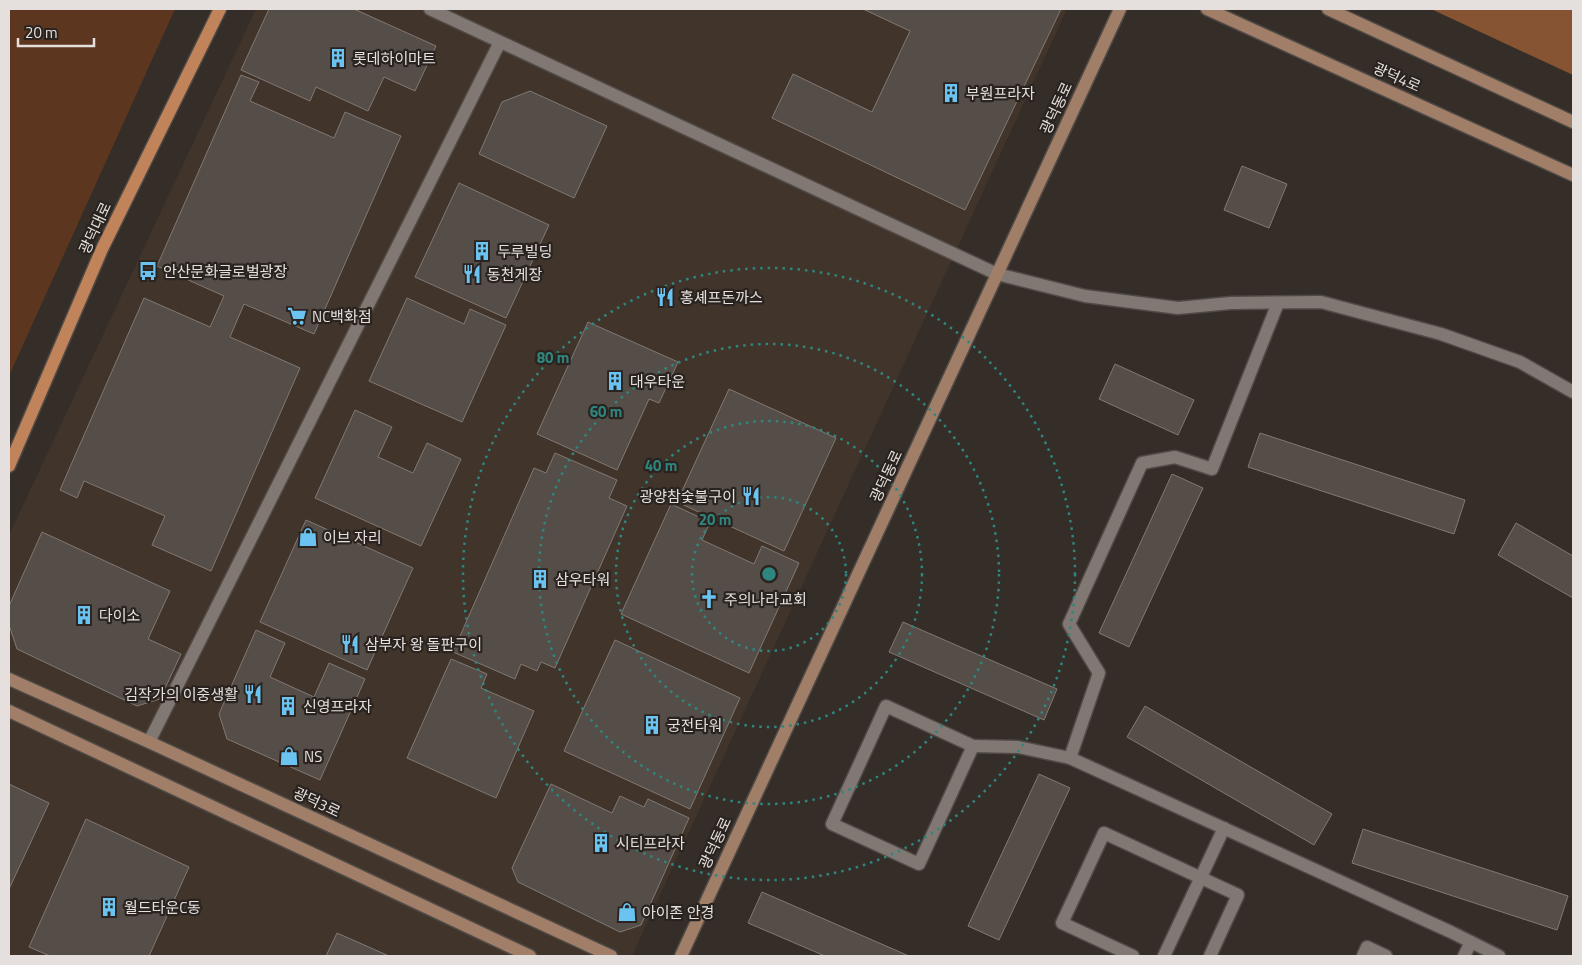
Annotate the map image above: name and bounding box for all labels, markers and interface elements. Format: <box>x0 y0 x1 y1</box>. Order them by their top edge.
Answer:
scale bar <box>18 15 94 47</box>
text: 20 m <box>25 21 58 44</box>
building icon: 롯데하이마트 <box>327 47 349 69</box>
place label: 롯데하이마트 <box>353 47 436 70</box>
street label: 광덕4로 <box>1370 56 1424 98</box>
street label: 광덕동로 <box>1034 78 1078 138</box>
building icon: 부원프라자 <box>940 82 962 104</box>
place label: 부원프라자 <box>966 82 1035 105</box>
street label: 광덕대로 <box>73 198 117 258</box>
building icon: 두루빌딩 <box>471 240 493 262</box>
place label: 두루빌딩 <box>497 240 552 263</box>
bus stop icon: 안산문화글로벌광장 <box>137 260 159 282</box>
place label: 안산문화글로벌광장 <box>163 260 287 283</box>
restaurant icon: 동천게장 <box>461 263 483 285</box>
place label: 동천게장 <box>487 263 542 286</box>
restaurant icon: 홍셰프돈까스 <box>654 286 676 308</box>
place label: 홍셰프돈까스 <box>680 286 763 309</box>
supermarket icon: NC백화점 <box>286 305 308 327</box>
place label: NC백화점 <box>312 305 372 328</box>
text: 80 m <box>537 346 569 369</box>
building icon: 대우타운 <box>604 370 626 392</box>
place label: 대우타운 <box>630 370 685 393</box>
text: 60 m <box>590 400 622 423</box>
street label: 광덕동로 <box>864 446 908 506</box>
text: 40 m <box>645 454 677 477</box>
place label: 광양참숯불구이 <box>639 485 736 508</box>
restaurant icon: 광양참숯불구이 <box>740 485 762 507</box>
text: 20 m <box>699 508 731 531</box>
shop icon: 이브 자리 <box>297 526 319 548</box>
place label: 이브 자리 <box>323 526 382 549</box>
centre of rings <box>760 565 778 583</box>
building icon: 삼우타워 <box>529 568 551 590</box>
place label: 삼우타워 <box>555 568 610 591</box>
church icon: 주의나라교회 <box>698 588 720 610</box>
place label: 주의나라교회 <box>724 588 807 611</box>
building icon: 다이소 <box>73 604 95 626</box>
place label: 다이소 <box>99 604 141 627</box>
restaurant icon: 삼부자 왕 돌판구이 <box>339 633 361 655</box>
place label: 삼부자 왕 돌판구이 <box>365 633 482 656</box>
place label: 김작가의 이중생활 <box>124 683 238 706</box>
restaurant icon: 김작가의 이중생활 <box>242 683 264 705</box>
building icon: 신영프라자 <box>277 695 299 717</box>
place label: 신영프라자 <box>303 695 372 718</box>
building icon: 궁전타워 <box>641 714 663 736</box>
place label: 궁전타워 <box>667 714 722 737</box>
shop icon: NS <box>278 745 300 767</box>
place label: NS <box>304 745 322 768</box>
street label: 광덕3로 <box>290 781 344 823</box>
street label: 광덕동로 <box>693 813 737 873</box>
building icon: 시티프라자 <box>590 832 612 854</box>
place label: 시티프라자 <box>616 832 685 855</box>
building icon: 월드타운C동 <box>98 896 120 918</box>
place label: 월드타운C동 <box>124 896 201 919</box>
shop icon: 아이존 안경 <box>616 901 638 923</box>
place label: 아이존 안경 <box>642 901 714 924</box>

